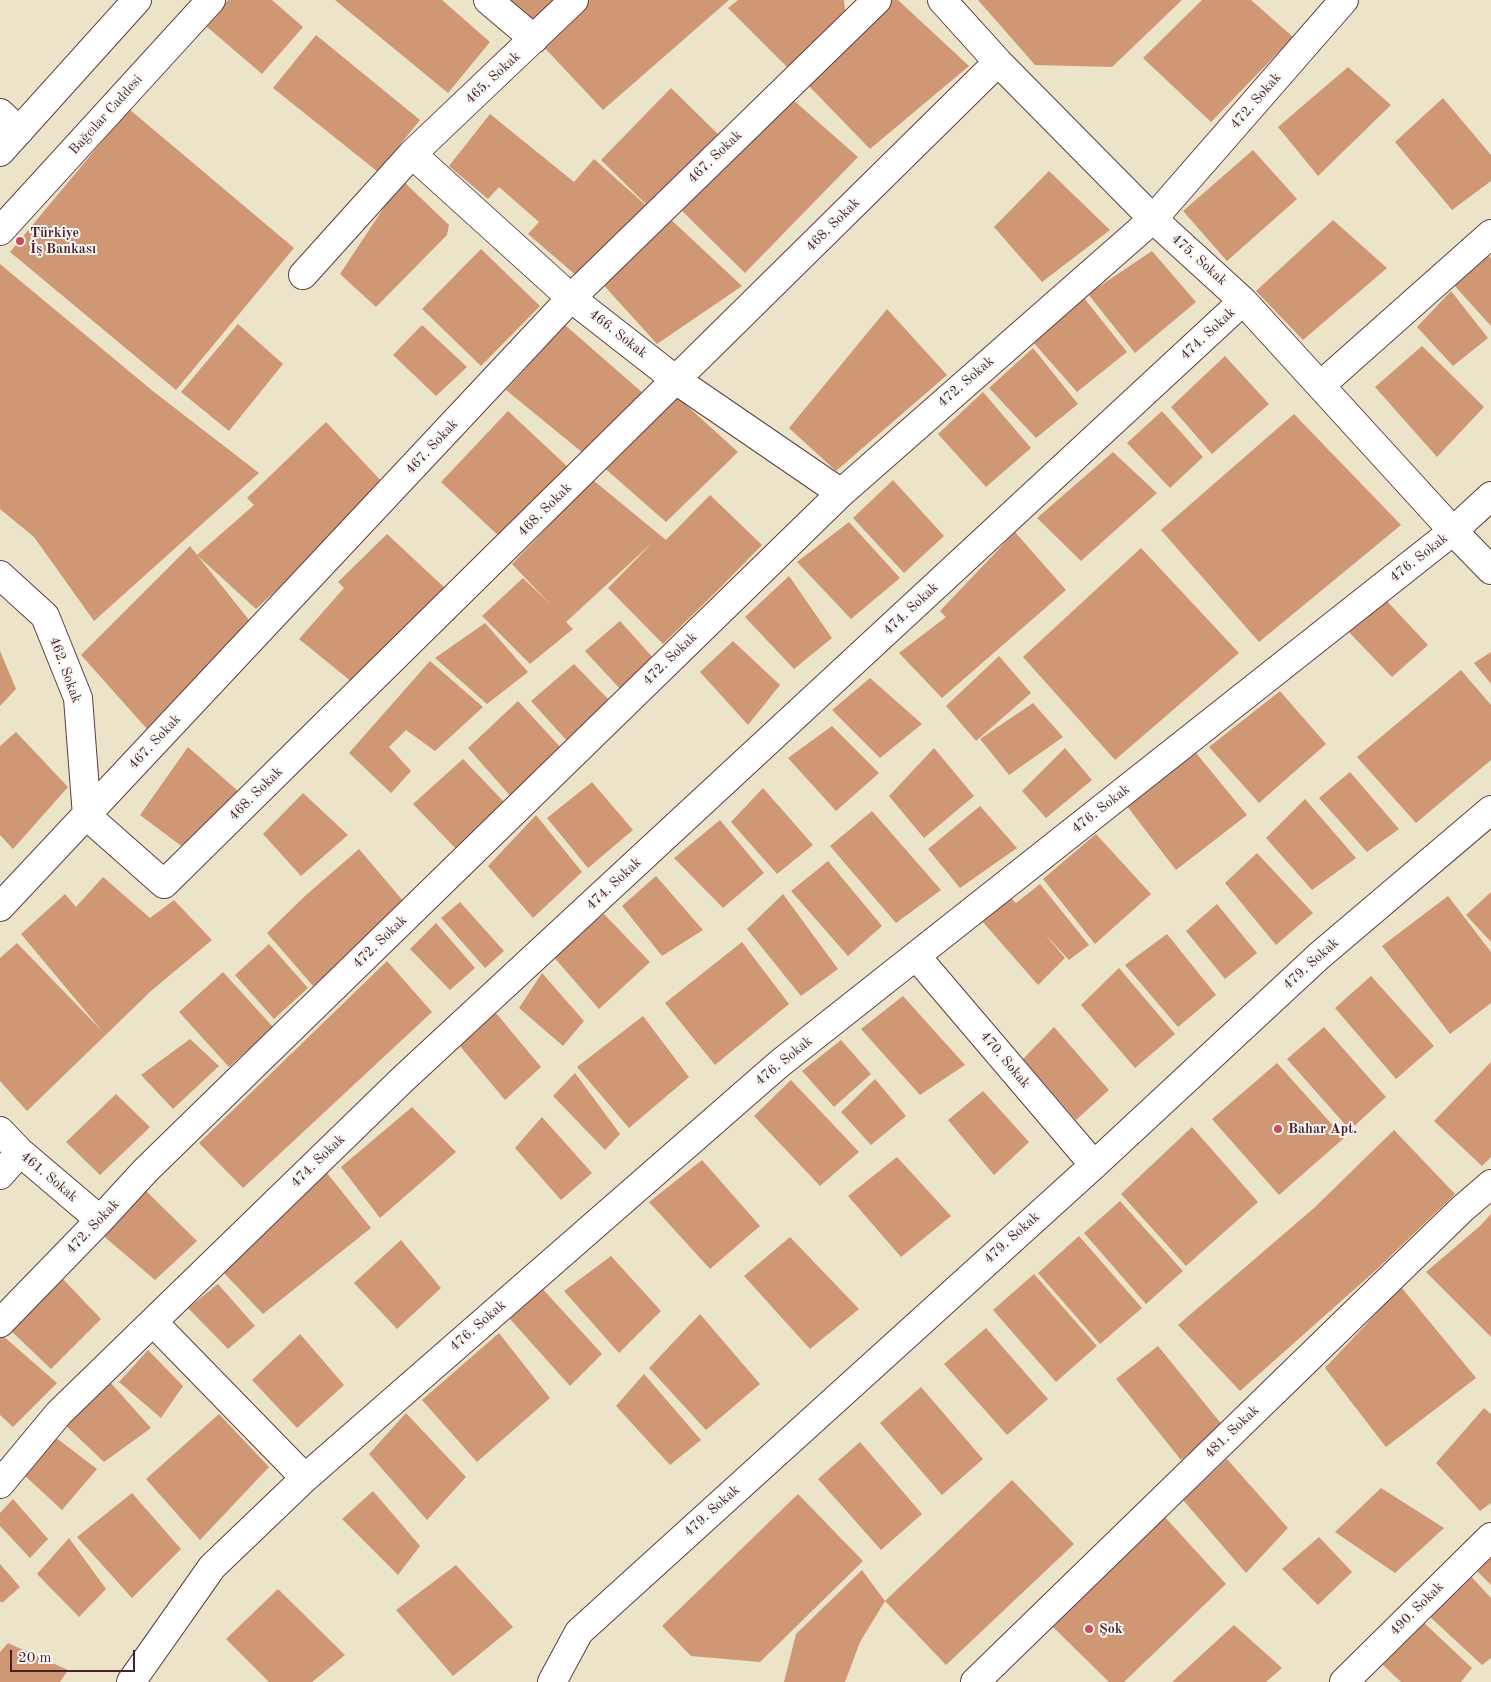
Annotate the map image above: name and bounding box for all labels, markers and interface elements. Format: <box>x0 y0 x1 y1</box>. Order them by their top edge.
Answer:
street label: 465. Sokak <box>462 48 524 108</box>
street label: 472. Sokak <box>1227 69 1285 133</box>
street label: Bağcılar Caddesi <box>66 72 146 158</box>
street label: 467. Sokak <box>684 127 746 187</box>
street label: 468. Sokak <box>803 195 863 255</box>
place label: Türkiye İş Bankası <box>30 225 96 258</box>
street label: 475. Sokak <box>1168 231 1230 289</box>
marker: Türkiye İş Bankası <box>14 235 26 247</box>
street label: 474. Sokak <box>1177 304 1239 364</box>
street label: 466. Sokak <box>586 306 650 362</box>
street label: 472. Sokak <box>934 353 998 411</box>
street label: 467. Sokak <box>402 416 462 478</box>
street label: 468. Sokak <box>515 480 575 540</box>
street label: 476. Sokak <box>1387 530 1451 586</box>
street label: 474. Sokak <box>880 579 942 639</box>
street label: 472. Sokak <box>639 629 701 689</box>
street label: 462. Sokak <box>45 635 85 705</box>
street label: 467. Sokak <box>125 711 185 773</box>
street label: 468. Sokak <box>226 764 286 824</box>
street label: 476. Sokak <box>1069 781 1133 837</box>
street label: 474. Sokak <box>583 854 645 914</box>
street label: 472. Sokak <box>349 912 411 972</box>
street label: 479. Sokak <box>1280 935 1342 993</box>
street label: 470. Sokak <box>976 1028 1034 1092</box>
street label: 476. Sokak <box>752 1033 816 1089</box>
place label: Bahar Apt. <box>1288 1121 1357 1137</box>
marker: Bahar Apt. <box>1272 1123 1284 1135</box>
street label: 474. Sokak <box>287 1131 349 1191</box>
street label: 461. Sokak <box>17 1148 81 1206</box>
street label: 472. Sokak <box>63 1196 123 1258</box>
street label: 479. Sokak <box>981 1209 1043 1267</box>
street label: 476. Sokak <box>446 1297 510 1355</box>
street label: 481. Sokak <box>1201 1402 1263 1462</box>
street label: 479. Sokak <box>681 1482 743 1540</box>
street label: 490. Sokak <box>1387 1579 1447 1639</box>
place label: Şok <box>1099 1621 1123 1637</box>
marker: Şok <box>1083 1623 1095 1635</box>
scale bar <box>12 1640 138 1672</box>
text: 20 m <box>18 1651 52 1666</box>

